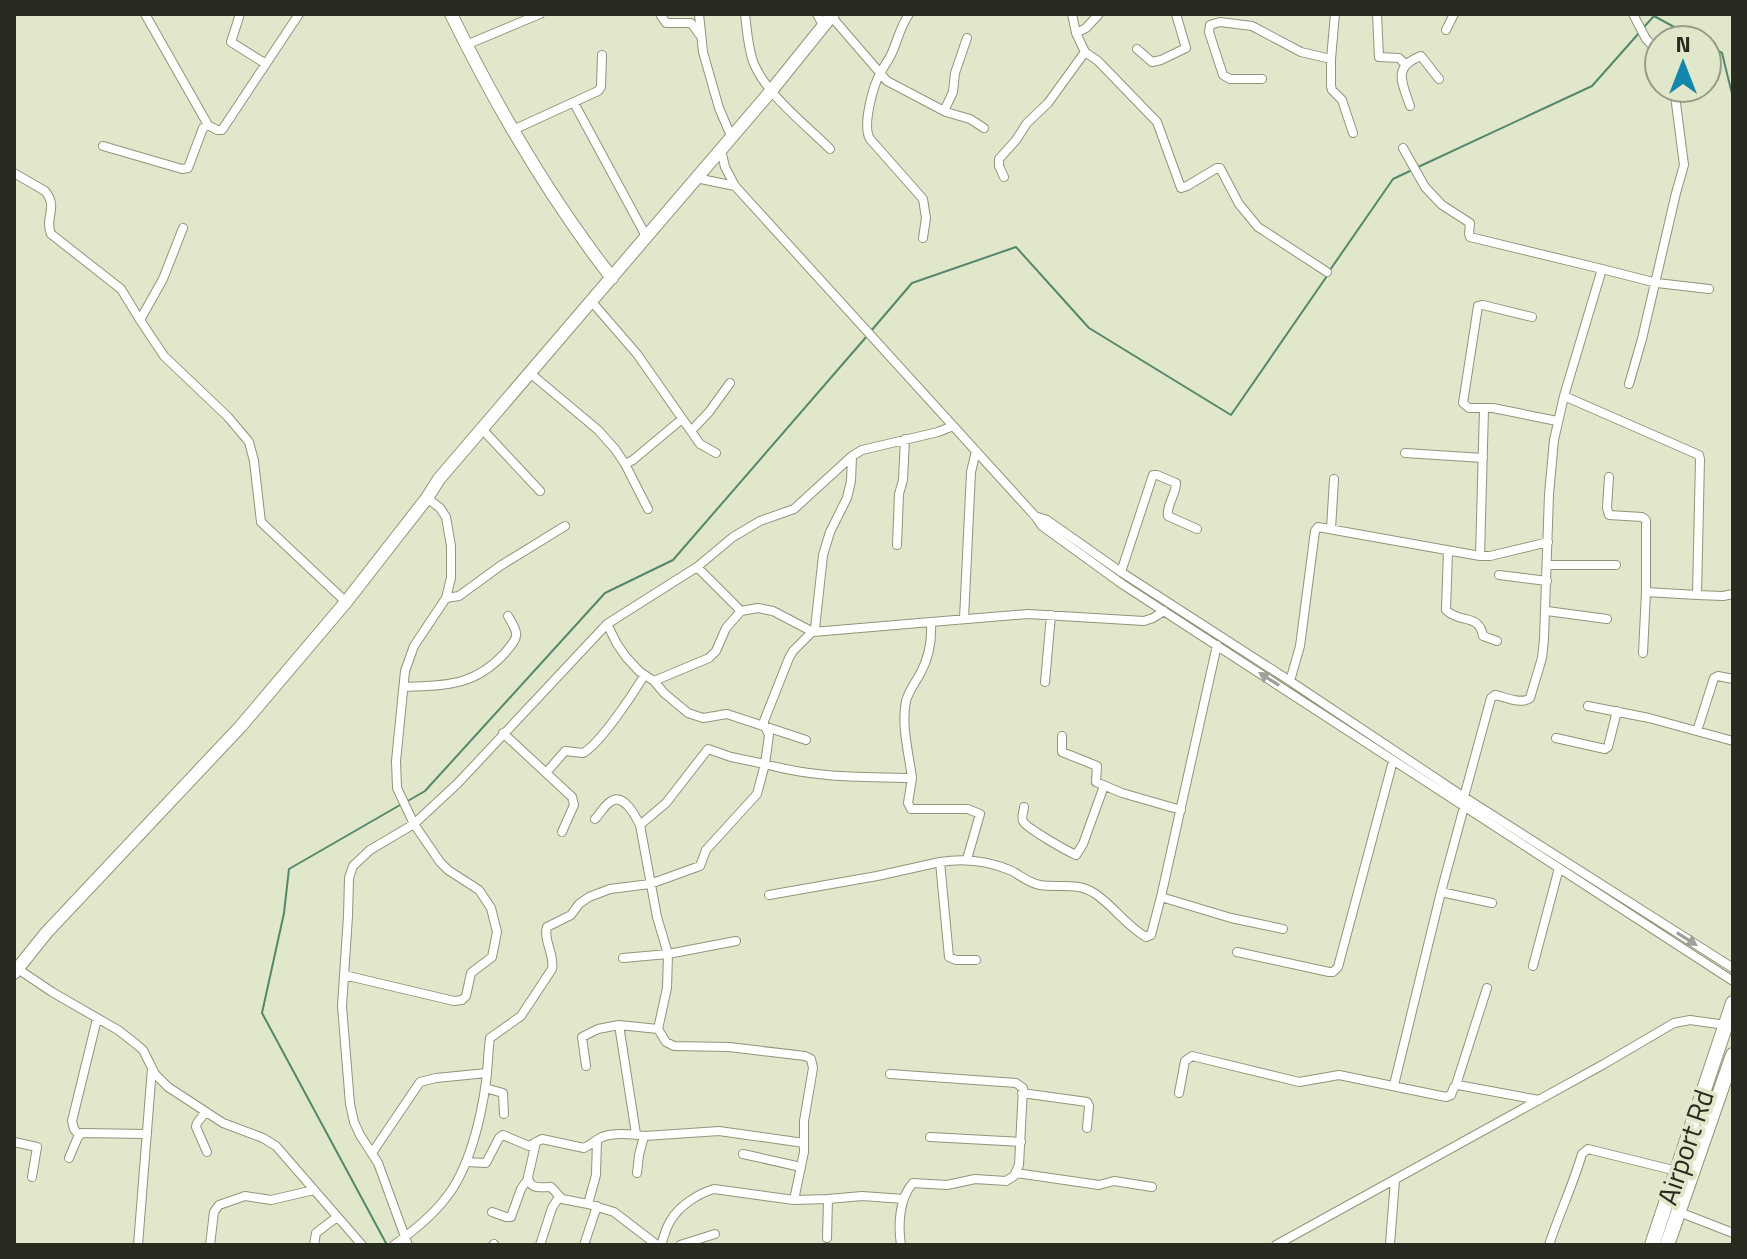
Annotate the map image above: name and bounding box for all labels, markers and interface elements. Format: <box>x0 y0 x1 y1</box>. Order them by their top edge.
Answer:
north arrow <box>1643 24 1723 104</box>
text: N <box>1675 27 1691 61</box>
one-way arrow <box>1258 672 1279 687</box>
one-way arrow <box>1676 932 1698 946</box>
street label: Airport Rd <box>1645 1083 1725 1211</box>

